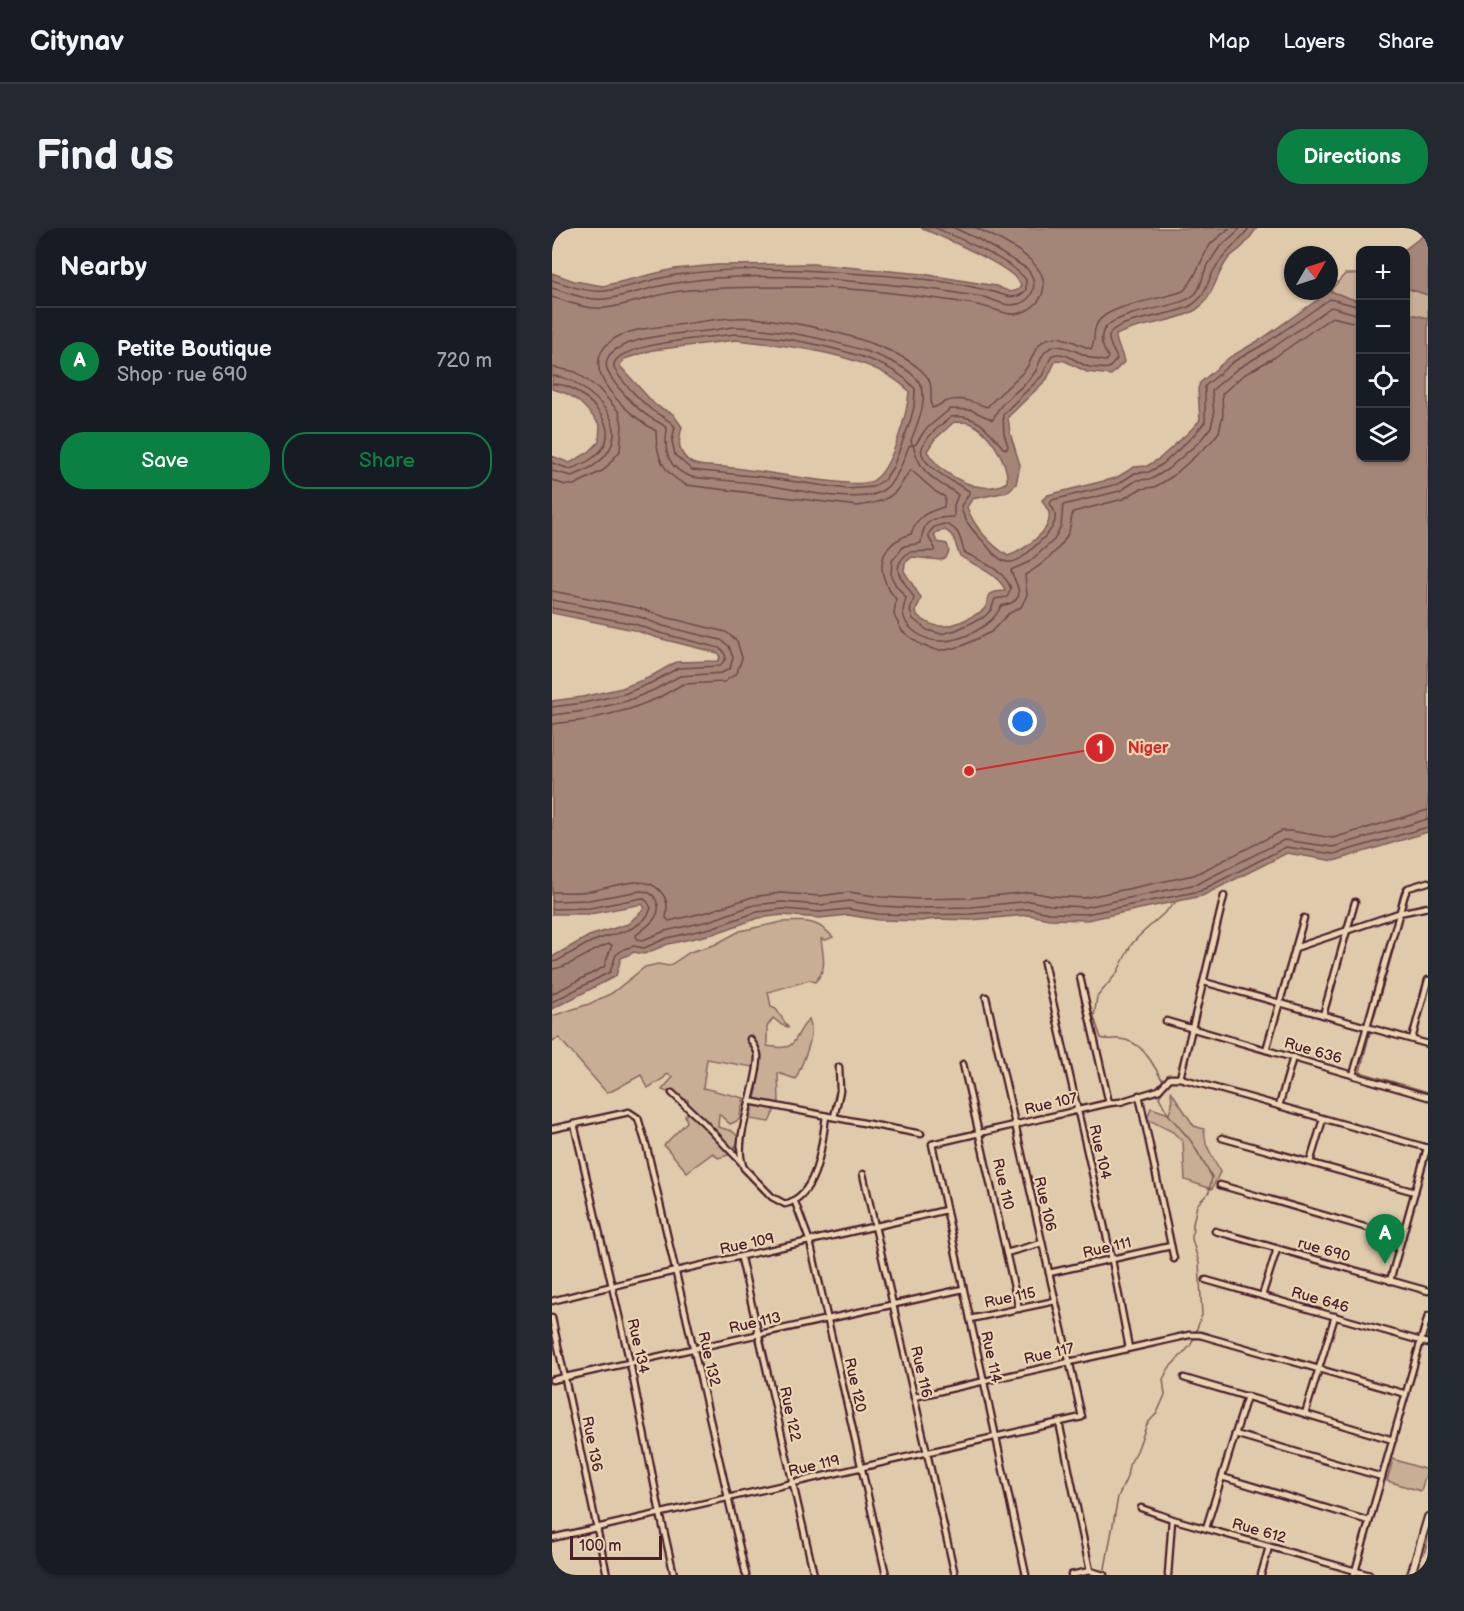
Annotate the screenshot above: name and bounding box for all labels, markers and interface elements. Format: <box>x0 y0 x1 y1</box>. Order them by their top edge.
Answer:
text: Citynav <box>30 25 124 58</box>
text: Map <box>1208 29 1250 54</box>
text: Layers <box>1283 29 1345 54</box>
text: Share <box>1378 29 1434 54</box>
button: Directions <box>1277 129 1428 184</box>
text: Find us <box>36 131 174 182</box>
north arrow <box>1284 246 1338 300</box>
map controls <box>1356 246 1410 462</box>
button: + <box>1356 246 1410 300</box>
text: Nearby <box>60 252 147 283</box>
button: − <box>1356 300 1410 354</box>
text: Petite Boutique <box>117 336 272 363</box>
text: A <box>73 349 86 373</box>
text: 720 m <box>437 349 492 373</box>
button: locate <box>1356 354 1410 408</box>
text: Shop · rue 690 <box>117 363 247 387</box>
button: layers <box>1356 408 1410 462</box>
button: Save <box>60 432 270 489</box>
button: Share <box>282 432 492 489</box>
your location <box>1008 707 1037 736</box>
callout: Niger <box>1085 731 1180 765</box>
text: 1 <box>1096 738 1104 759</box>
text: Niger <box>1128 739 1169 758</box>
street label: Rue 636 <box>1282 1034 1344 1068</box>
street label: Rue 107 <box>1023 1089 1080 1119</box>
street label: Rue 104 <box>1084 1123 1116 1181</box>
street label: Rue 110 <box>988 1156 1018 1212</box>
street label: Rue 106 <box>1029 1175 1061 1233</box>
pin: A <box>1366 1214 1404 1264</box>
street label: Rue 109 <box>718 1229 776 1259</box>
street label: Rue 111 <box>1081 1233 1133 1263</box>
street label: rue 690 <box>1296 1234 1352 1267</box>
street label: Rue 115 <box>983 1283 1037 1313</box>
street label: Rue 646 <box>1289 1283 1351 1317</box>
street label: Rue 113 <box>727 1308 783 1338</box>
street label: Rue 134 <box>622 1317 654 1375</box>
street label: Rue 114 <box>976 1329 1006 1385</box>
street label: Rue 132 <box>693 1330 725 1388</box>
street label: Rue 117 <box>1022 1339 1077 1369</box>
street label: Rue 116 <box>906 1344 936 1400</box>
street label: Rue 120 <box>840 1356 871 1414</box>
street label: Rue 122 <box>775 1385 805 1443</box>
street label: Rue 136 <box>577 1415 607 1473</box>
street label: Rue 119 <box>786 1451 842 1481</box>
street label: Rue 612 <box>1230 1514 1289 1548</box>
scale bar <box>570 1533 662 1560</box>
text: 100 m <box>579 1537 622 1556</box>

